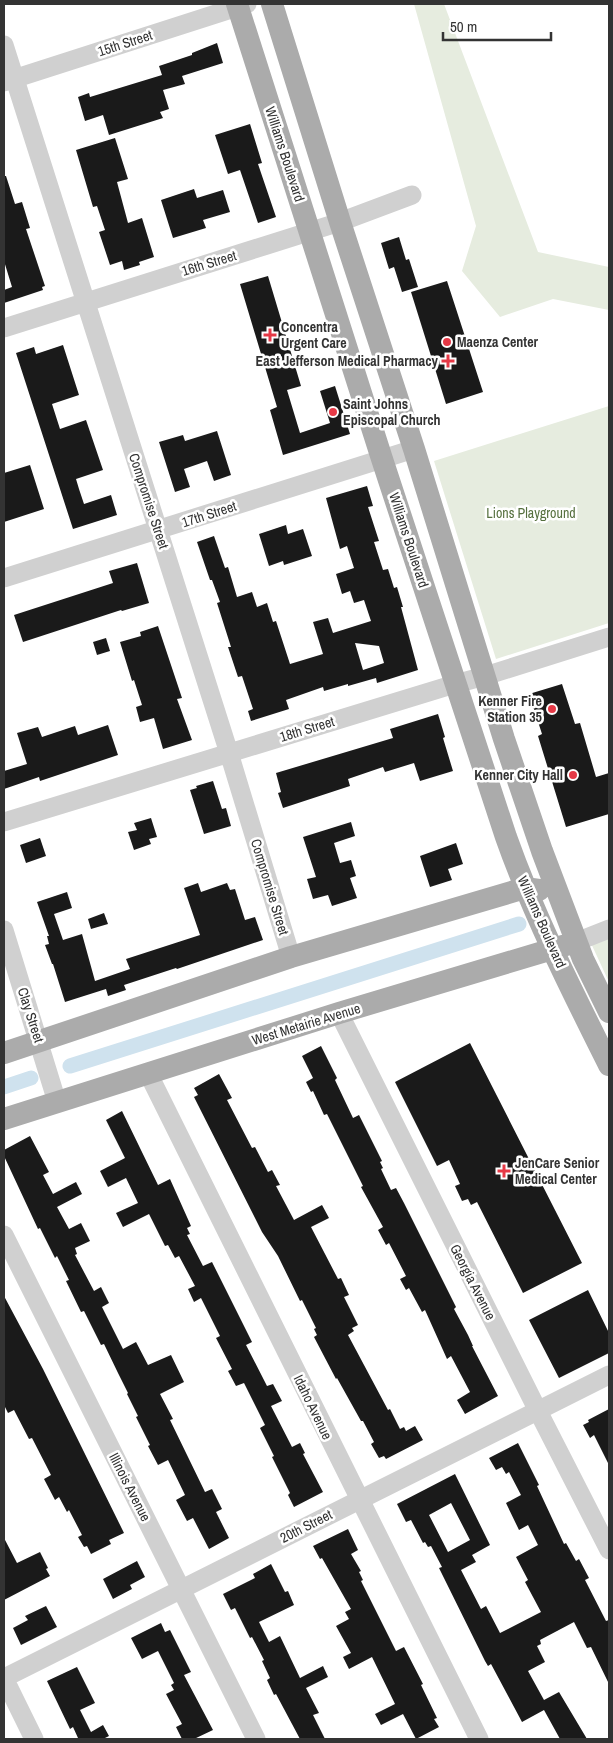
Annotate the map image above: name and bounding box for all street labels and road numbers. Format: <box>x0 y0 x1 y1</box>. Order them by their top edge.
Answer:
street label: 15th Street <box>96 26 154 60</box>
street label: Williams Boulevard <box>261 104 309 204</box>
street label: 16th Street <box>180 246 238 280</box>
street label: Compromise Street <box>125 451 173 551</box>
street label: Williams Boulevard <box>385 490 433 590</box>
street label: 17th Street <box>180 497 238 531</box>
street label: 18th Street <box>278 712 336 746</box>
street label: Compromise Street <box>247 837 293 937</box>
street label: Williams Boulevard <box>514 873 570 971</box>
street label: Clay Street <box>14 985 48 1045</box>
street label: West Metairie Avenue <box>250 999 362 1049</box>
street label: Georgia Avenue <box>446 1241 500 1323</box>
street label: Idaho Avenue <box>290 1372 336 1442</box>
street label: Illinois Avenue <box>105 1450 155 1524</box>
street label: 20th Street <box>277 1505 335 1547</box>

